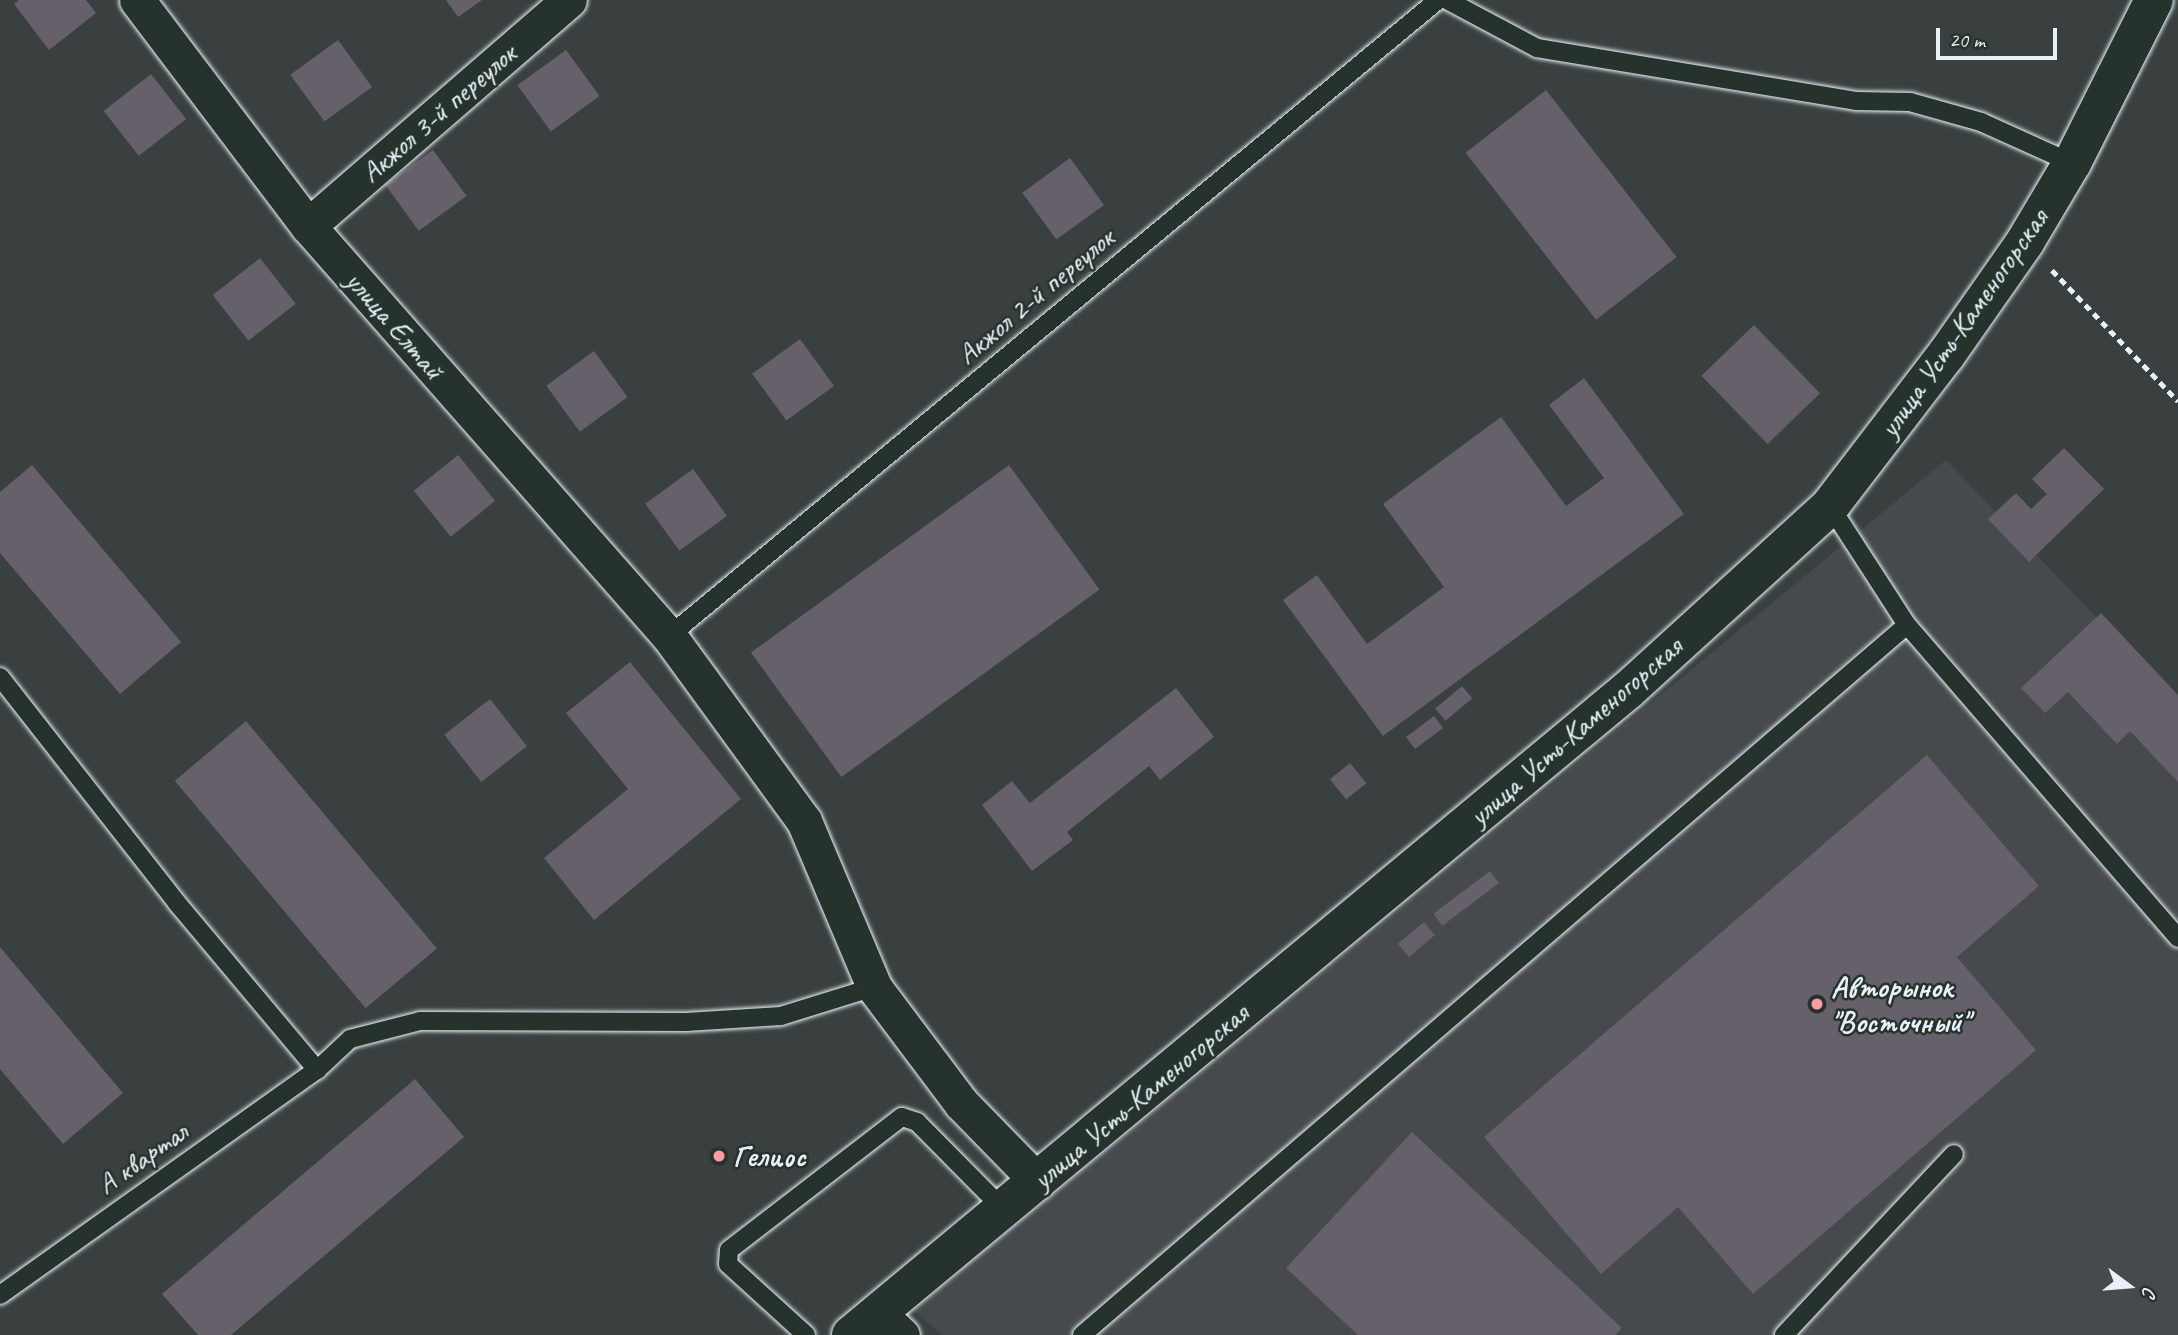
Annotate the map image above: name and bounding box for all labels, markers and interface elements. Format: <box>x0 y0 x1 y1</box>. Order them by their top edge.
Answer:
scale bar <box>1940 14 2061 58</box>
text: 20 m <box>1949 27 1985 53</box>
street label: Акжол 3-й переулок <box>353 36 523 190</box>
street label: улица Усть-Каменогорская <box>1869 200 2057 446</box>
street label: Акжол 2-й переулок <box>949 220 1121 372</box>
street label: улица Елтай <box>337 262 453 388</box>
street label: улица Усть-Каменогорская <box>1460 627 1690 835</box>
place label: Авторынок "Восточный" <box>1831 969 1969 1040</box>
street label: улица Усть-Каменогорская <box>1023 994 1257 1198</box>
marker: Авторынок "Восточный" <box>1809 996 1825 1012</box>
street label: А квартал <box>90 1114 194 1202</box>
place label: Гелиос <box>733 1138 806 1174</box>
marker: Гелиос <box>711 1148 727 1164</box>
north arrow <box>2094 1251 2164 1321</box>
text: С <box>2136 1284 2162 1300</box>

